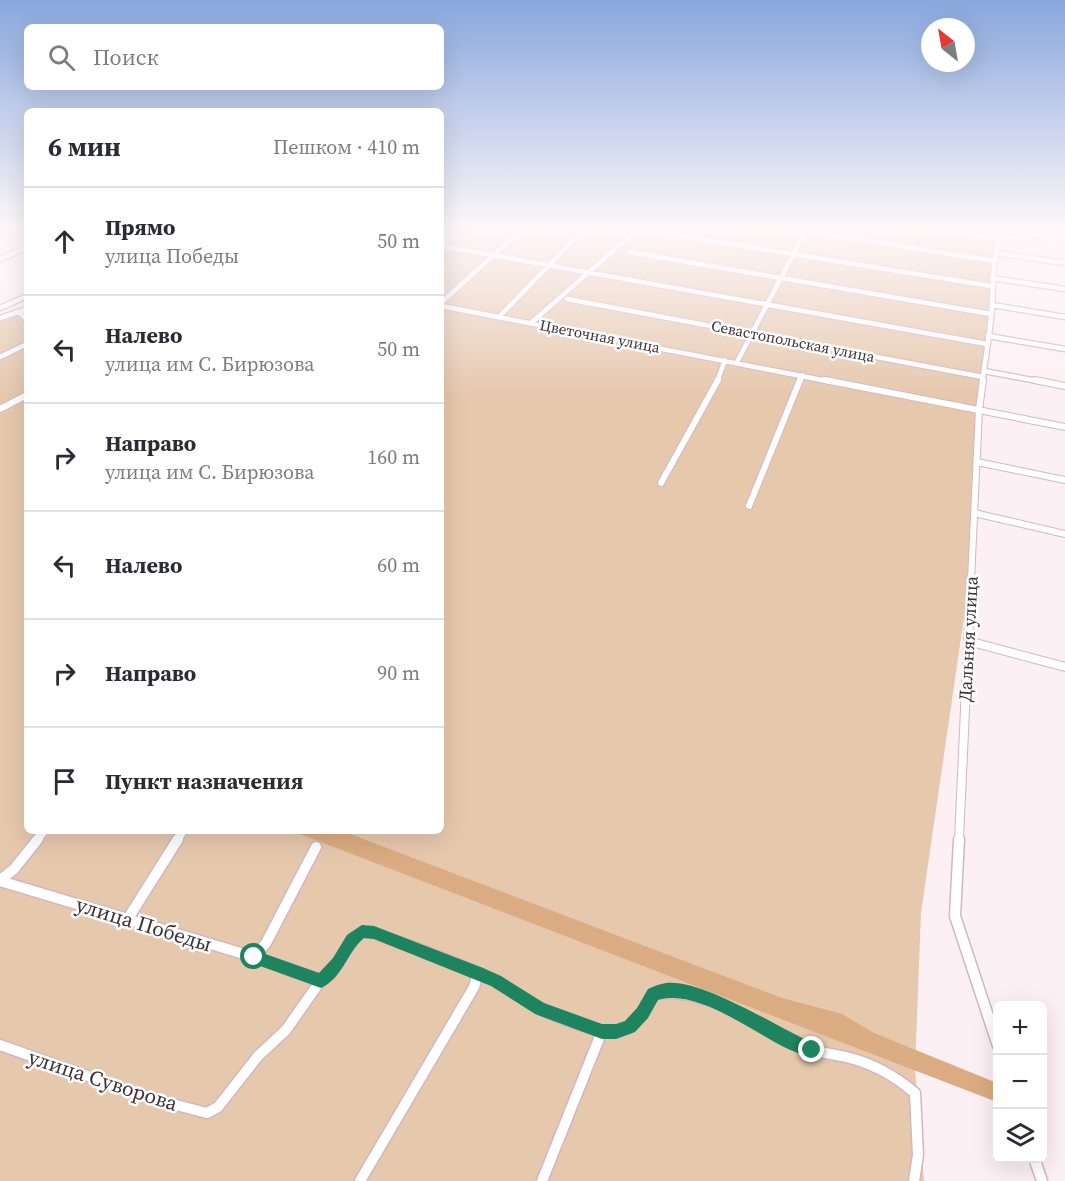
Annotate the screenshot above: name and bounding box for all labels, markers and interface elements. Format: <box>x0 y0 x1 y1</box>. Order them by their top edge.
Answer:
north arrow <box>921 18 975 72</box>
search box <box>24 24 444 90</box>
icon: search <box>45 41 78 74</box>
text: Поиск <box>93 42 159 72</box>
text: 6 мин <box>48 129 121 165</box>
text: Пешком · 410 m <box>273 133 420 161</box>
text: Прямо <box>105 212 175 242</box>
icon: ahead <box>48 225 81 258</box>
text: 50 m <box>377 227 420 255</box>
text: улица Победы <box>105 242 239 270</box>
street label: Цветочная улица <box>538 314 662 358</box>
street label: Севастопольская улица <box>709 315 877 367</box>
text: Налево <box>105 320 182 350</box>
icon: left <box>48 333 81 366</box>
text: 50 m <box>377 335 420 363</box>
text: улица им С. Бирюзова <box>105 350 314 378</box>
text: Направо <box>105 428 196 458</box>
icon: right <box>48 441 81 474</box>
text: 160 m <box>367 443 420 471</box>
text: улица им С. Бирюзова <box>105 458 314 486</box>
icon: left <box>48 549 81 582</box>
text: Налево <box>105 550 182 580</box>
text: 60 m <box>377 551 420 579</box>
street label: Дальняя улица <box>952 575 984 703</box>
icon: right <box>48 657 81 690</box>
text: Направо <box>105 658 196 688</box>
text: 90 m <box>377 659 420 687</box>
icon: arrive <box>48 765 81 798</box>
text: Пункт назначения <box>105 766 303 796</box>
street label: улица Победы <box>72 890 216 958</box>
route start <box>240 943 266 969</box>
map controls <box>993 1001 1047 1163</box>
button: + <box>993 1001 1047 1055</box>
route end <box>798 1036 824 1062</box>
street label: улица Суворова <box>25 1042 182 1118</box>
button: − <box>993 1055 1047 1109</box>
button: layers <box>993 1109 1047 1163</box>

